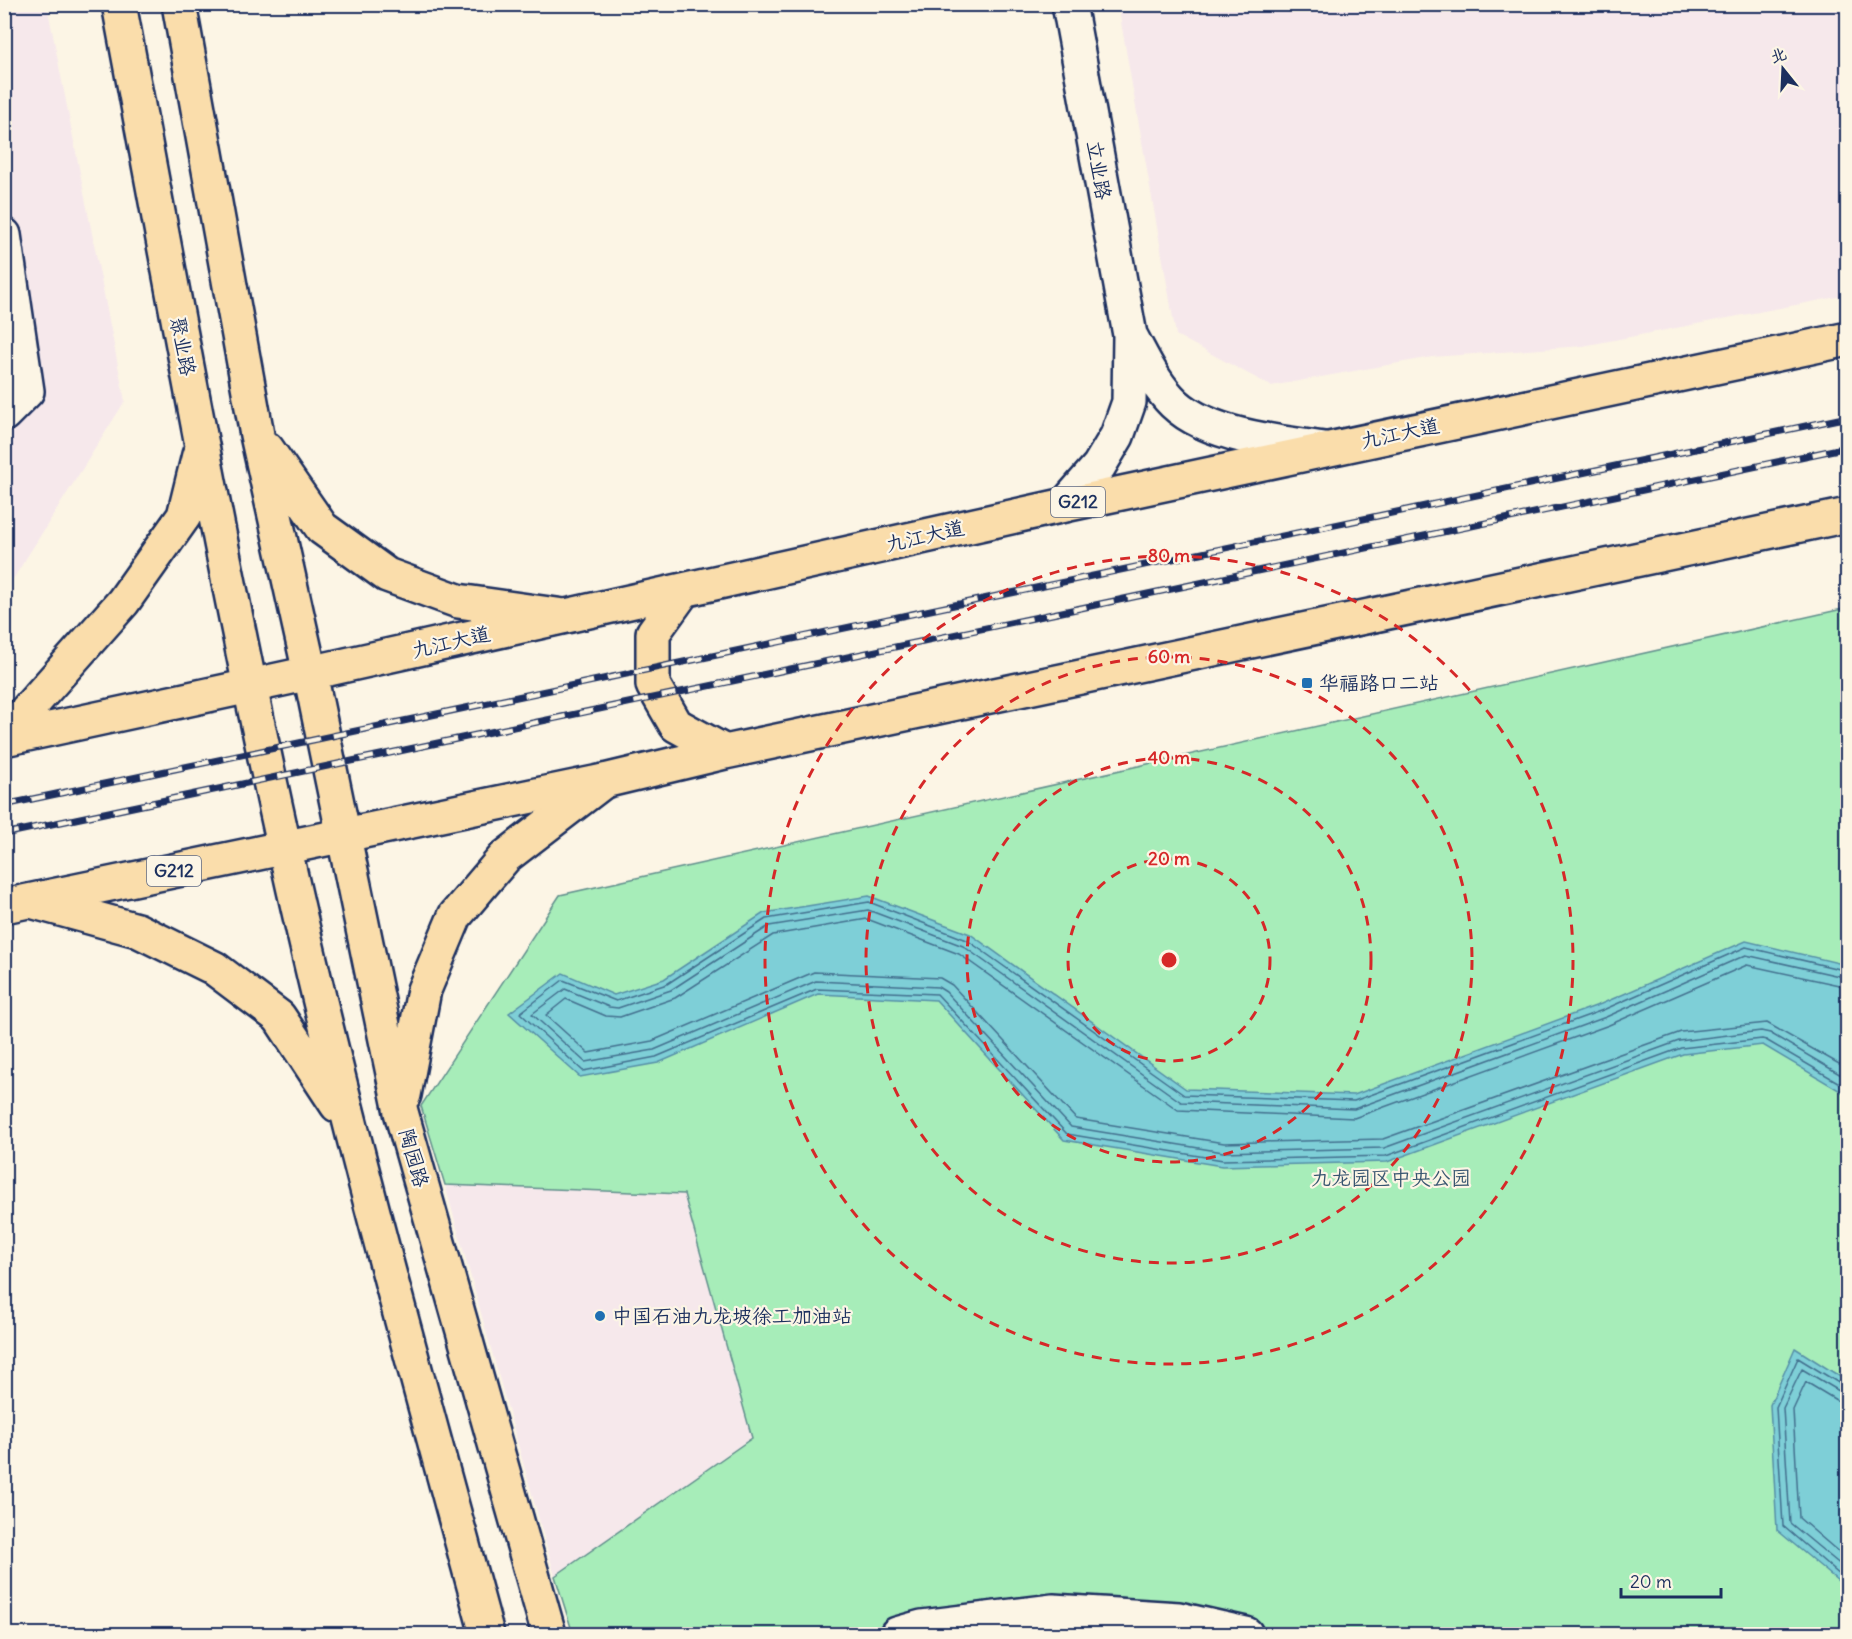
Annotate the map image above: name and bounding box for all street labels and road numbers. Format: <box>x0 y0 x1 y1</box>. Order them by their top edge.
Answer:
street label: 立业路 <box>1082 138 1117 203</box>
street label: 聚业路 <box>165 314 202 379</box>
street label: 九江大道 <box>1358 412 1442 453</box>
road number: G212 <box>1051 487 1105 517</box>
street label: 九江大道 <box>883 514 967 557</box>
street label: 九江大道 <box>409 620 493 663</box>
road number: G212 <box>147 856 201 886</box>
street label: 陶园路 <box>394 1126 435 1191</box>

